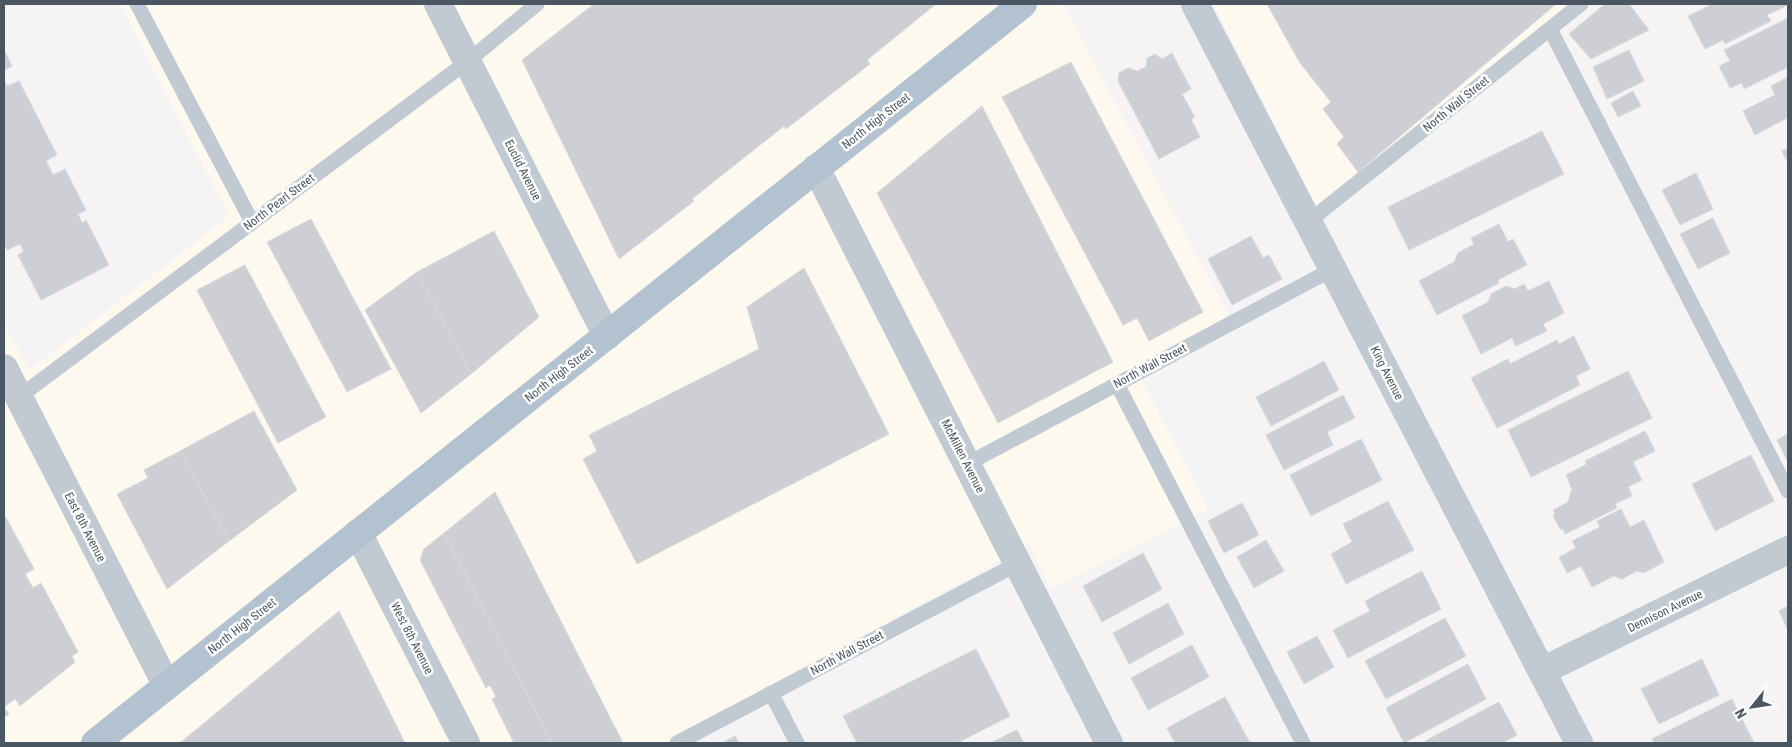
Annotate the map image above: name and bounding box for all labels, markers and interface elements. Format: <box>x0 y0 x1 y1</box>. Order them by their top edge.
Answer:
street label: North Wall Street <box>1420 73 1492 135</box>
street label: North High Street <box>839 90 913 152</box>
street label: Euclid Avenue <box>502 137 544 203</box>
street label: North Pearl Street <box>241 171 317 233</box>
street label: North Wall Street <box>1111 341 1189 391</box>
street label: North High Street <box>522 343 596 405</box>
street label: King Avenue <box>1368 344 1407 402</box>
street label: McMillen Avenue <box>938 417 988 495</box>
street label: East 8th Avenue <box>61 490 109 564</box>
street label: Dennison Avenue <box>1625 587 1705 635</box>
street label: North High Street <box>205 595 279 657</box>
street label: West 8th Avenue <box>388 600 436 677</box>
street label: North Wall Street <box>808 628 886 678</box>
north arrow <box>1727 682 1777 732</box>
text: N <box>1732 706 1750 721</box>

